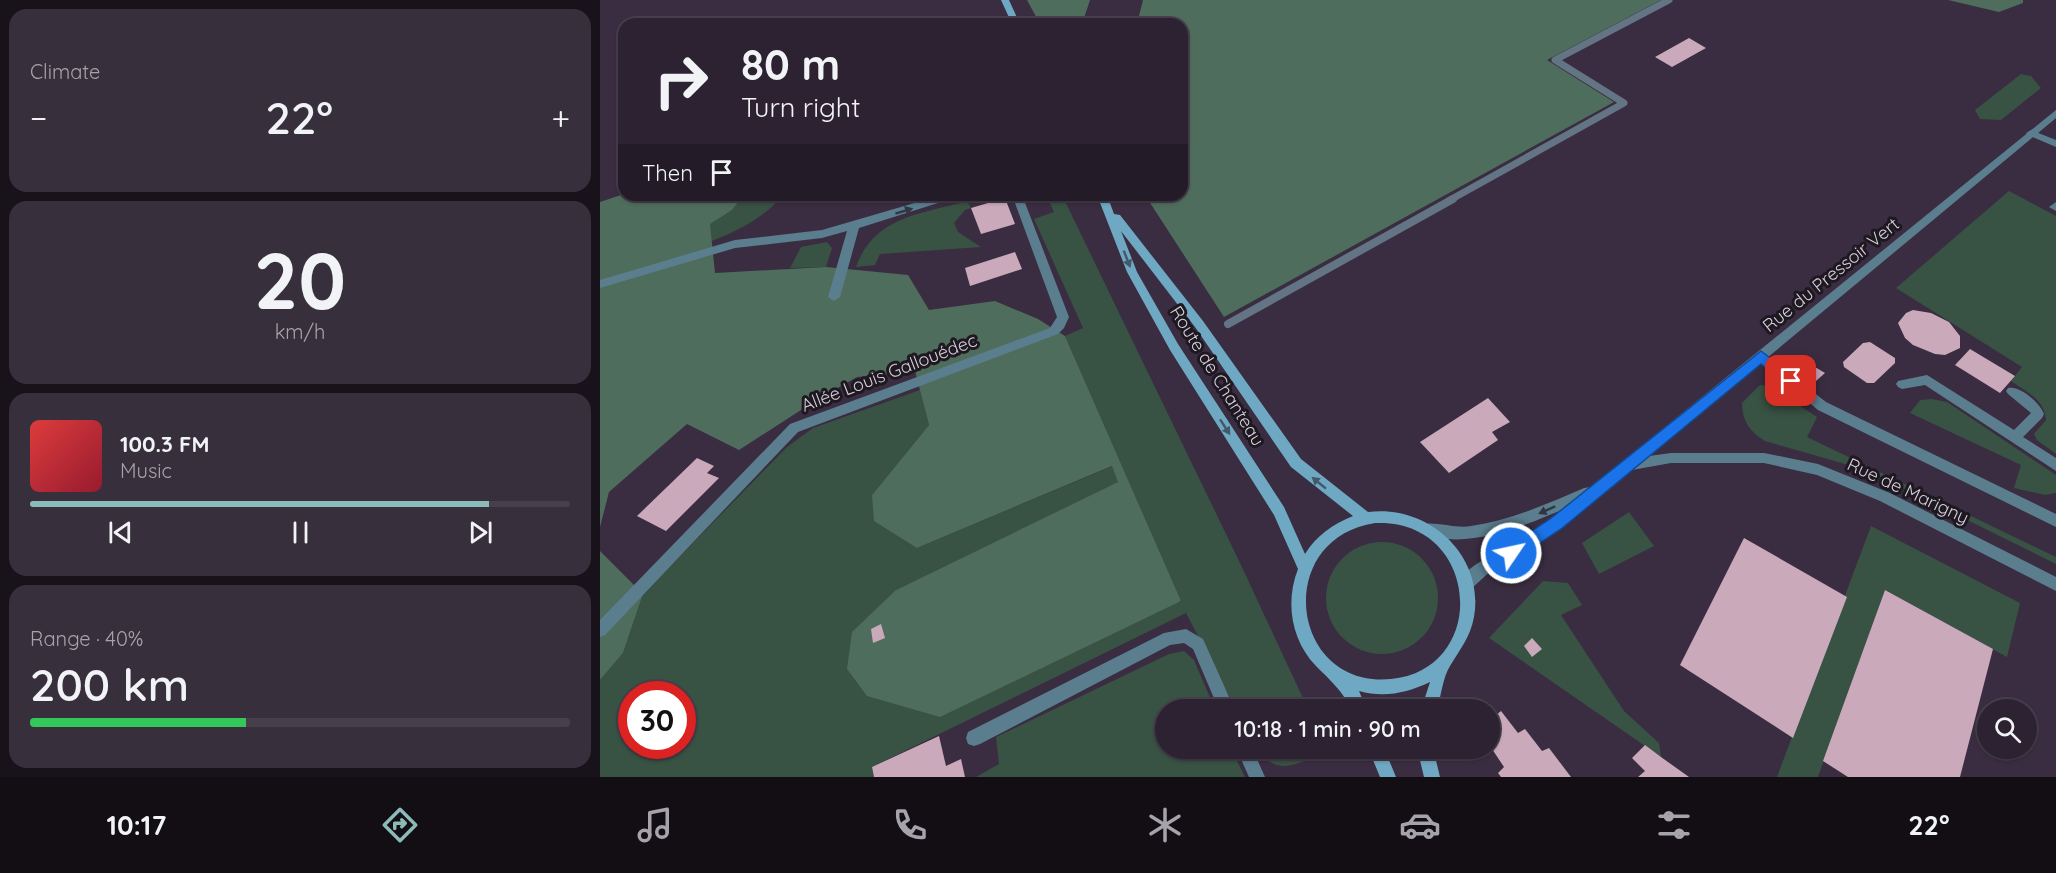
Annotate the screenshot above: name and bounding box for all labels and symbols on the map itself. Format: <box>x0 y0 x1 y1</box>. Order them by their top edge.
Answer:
one-way arrow <box>895 205 913 215</box>
street label: Rue du Pressoir Vert <box>1758 212 1904 337</box>
one-way arrow <box>1123 250 1132 268</box>
street label: Route de Chanteau <box>1165 302 1270 450</box>
street label: Allée Louis Gallouédec <box>798 328 980 417</box>
pin <box>1765 355 1816 406</box>
one-way arrow <box>1220 419 1231 435</box>
street label: Rue de Marigny <box>1844 452 1973 529</box>
one-way arrow <box>1312 477 1327 490</box>
one-way arrow <box>1539 505 1556 514</box>
position arrow <box>1479 521 1543 585</box>
speed limit sign: 30 <box>618 681 696 759</box>

